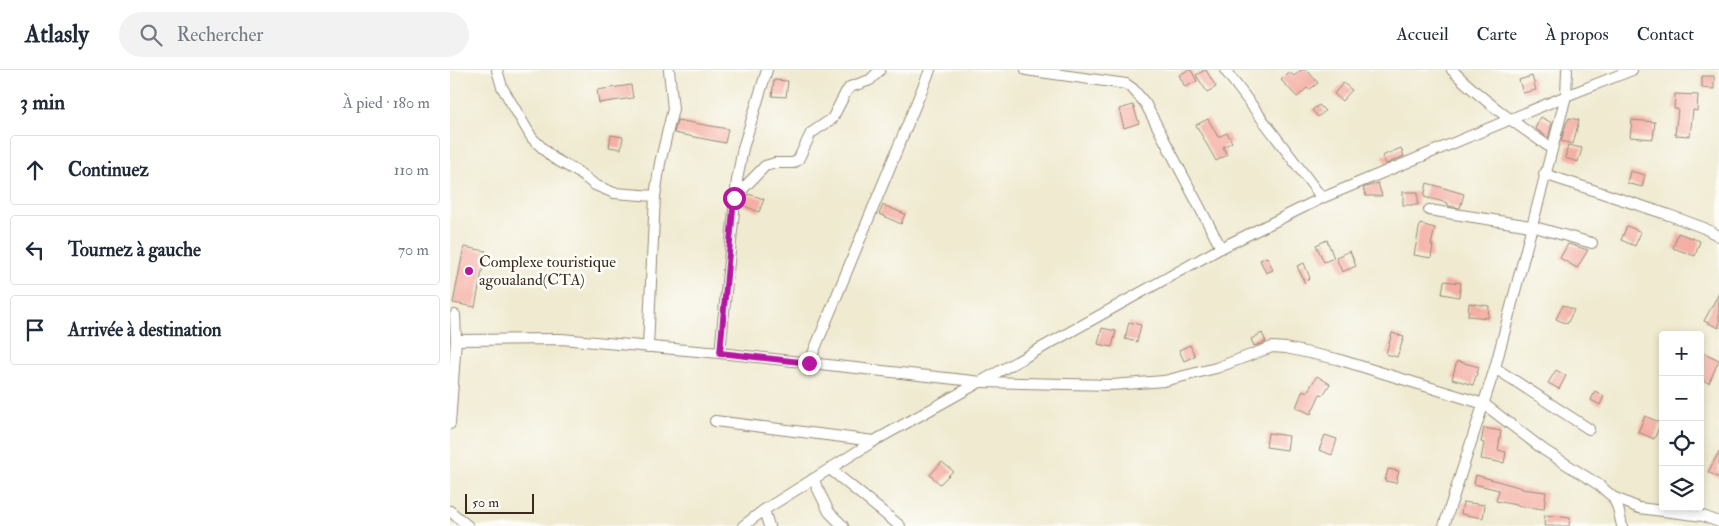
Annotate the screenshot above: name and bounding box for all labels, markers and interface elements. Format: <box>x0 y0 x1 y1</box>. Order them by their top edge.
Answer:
search box <box>119 12 469 57</box>
text: Atlasly <box>25 19 89 50</box>
icon: search <box>137 21 165 49</box>
text: Rechercher <box>177 23 263 47</box>
text: Accueil <box>1396 23 1449 46</box>
text: Carte <box>1477 23 1517 46</box>
text: À propos <box>1545 23 1609 46</box>
text: Contact <box>1637 23 1694 46</box>
text: 3 min <box>20 89 65 116</box>
text: À pied · 180 m <box>343 93 430 113</box>
icon: ahead <box>21 156 49 184</box>
text: Continuez <box>68 158 149 182</box>
text: 110 m <box>394 160 429 180</box>
route start <box>723 187 746 210</box>
icon: left <box>21 236 49 264</box>
text: Tournez à gauche <box>68 238 201 262</box>
text: 70 m <box>398 240 429 260</box>
place label: Complexe touristique agoualand(CTA) <box>479 252 616 290</box>
marker: Complexe touristique agoualand(CTA) <box>463 265 475 277</box>
icon: arrive <box>21 316 49 344</box>
text: Arrivée à destination <box>68 318 222 342</box>
map controls <box>1659 331 1704 511</box>
button: + <box>1659 331 1704 376</box>
route end <box>798 352 821 375</box>
button: − <box>1659 376 1704 421</box>
button: locate <box>1659 421 1704 466</box>
button: layers <box>1659 466 1704 511</box>
scale bar <box>465 491 534 514</box>
text: 50 m <box>472 494 499 511</box>

